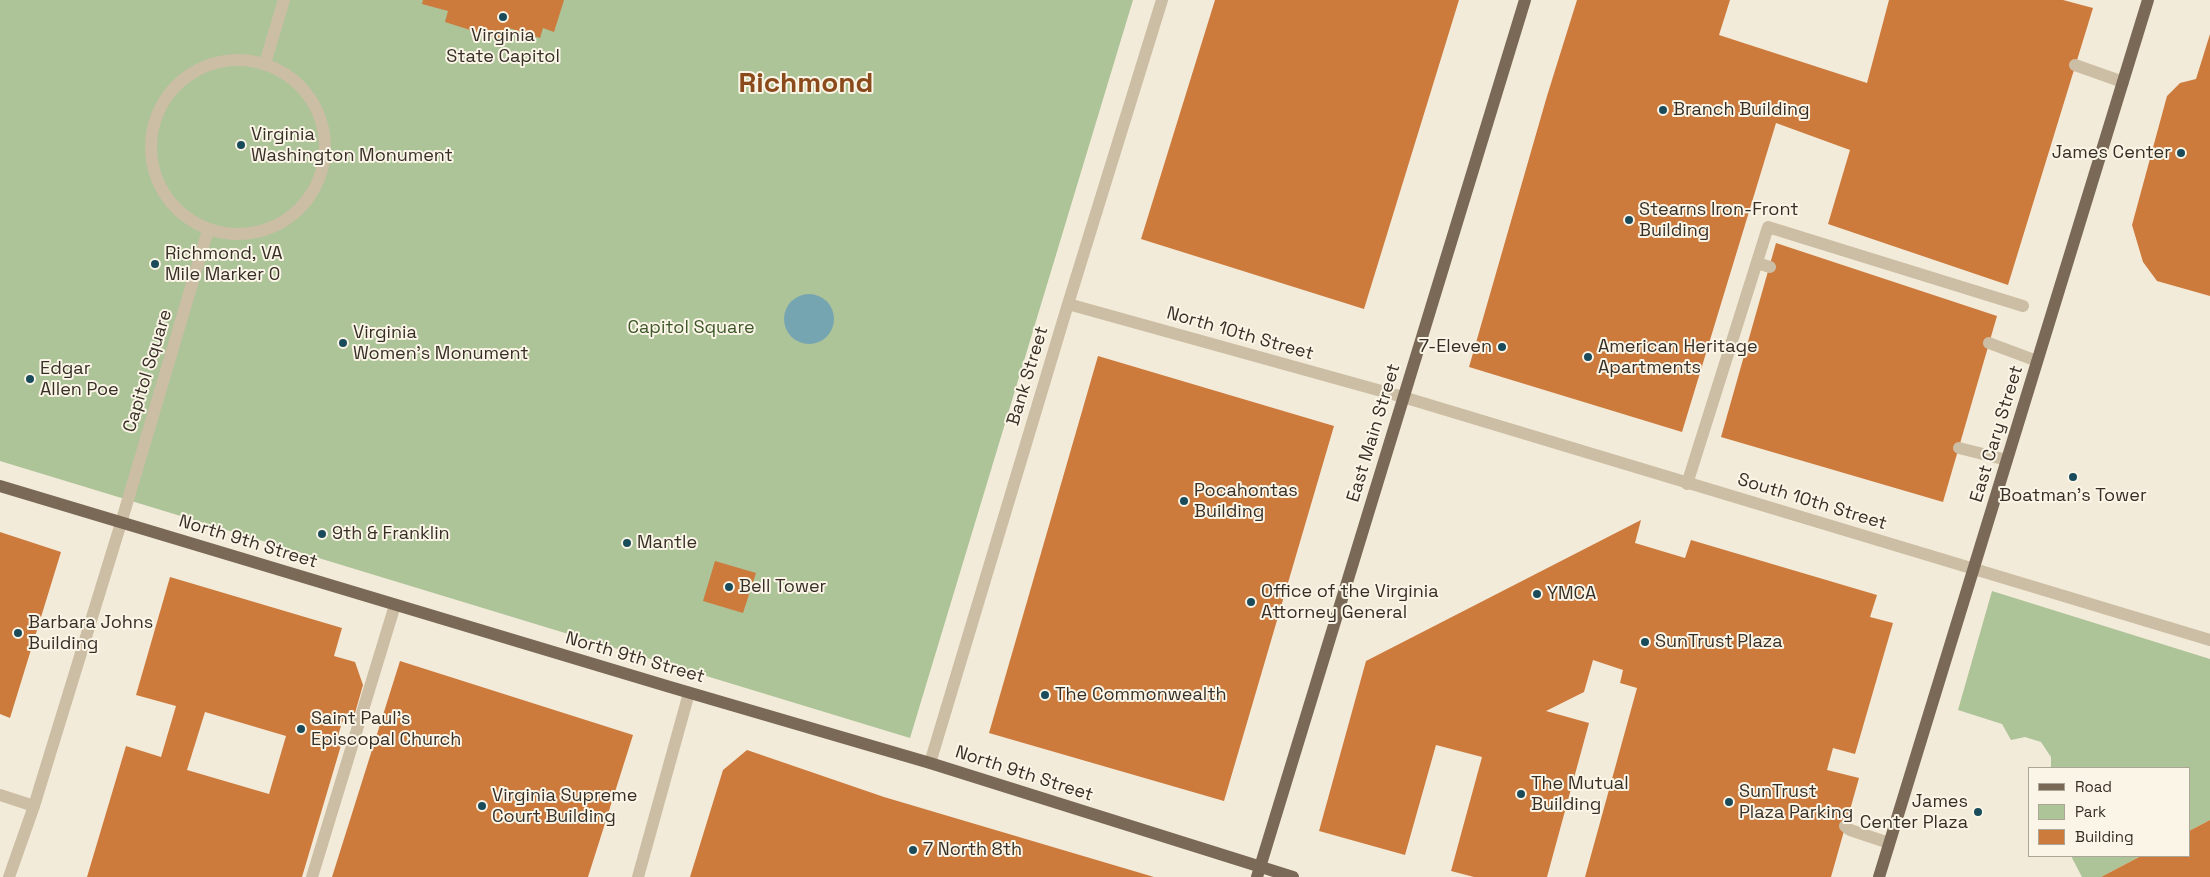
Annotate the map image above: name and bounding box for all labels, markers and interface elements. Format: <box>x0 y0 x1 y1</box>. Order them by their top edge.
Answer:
marker: Virginia State Capitol <box>497 11 509 23</box>
place label: Virginia State Capitol <box>446 25 560 68</box>
district label: Richmond <box>739 67 873 101</box>
place label: Branch Building <box>1673 99 1810 121</box>
marker: Branch Building <box>1657 104 1669 116</box>
place label: Virginia Washington Monument <box>251 124 453 166</box>
marker: Virginia Washington Monument <box>235 139 247 151</box>
place label: James Center <box>2052 142 2171 164</box>
marker: James Center <box>2175 147 2187 159</box>
place label: Stearns Iron-Front Building <box>1639 199 1798 242</box>
marker: Stearns Iron-Front Building <box>1623 214 1635 226</box>
place label: Richmond, VA Mile Marker 0 <box>165 243 282 286</box>
marker: Richmond, VA Mile Marker 0 <box>149 258 161 270</box>
street label: North 10th Street <box>1164 303 1316 365</box>
street label: Capitol Square <box>119 307 177 435</box>
park label: Capitol Square <box>627 317 755 339</box>
place label: Virginia Women's Monument <box>353 322 529 364</box>
street label: Bank Street <box>1003 324 1053 428</box>
place label: 7-Eleven <box>1419 336 1492 358</box>
place label: American Heritage Apartments <box>1598 336 1758 378</box>
marker: Virginia Women's Monument <box>337 337 349 349</box>
marker: 7-Eleven <box>1496 341 1508 353</box>
marker: American Heritage Apartments <box>1582 351 1594 363</box>
place label: Edgar Allen Poe <box>40 358 119 400</box>
street label: East Main Street <box>1343 361 1405 505</box>
street label: East Cary Street <box>1966 363 2028 505</box>
marker: Edgar Allen Poe <box>24 373 36 385</box>
street label: South 10th Street <box>1735 469 1889 535</box>
marker: Boatman's Tower <box>2067 471 2079 483</box>
place label: Pocahontas Building <box>1194 480 1298 522</box>
place label: Boatman's Tower <box>1999 485 2147 507</box>
marker: Pocahontas Building <box>1178 495 1190 507</box>
street label: North 9th Street <box>176 511 320 573</box>
place label: 9th & Franklin <box>332 523 450 545</box>
marker: 9th & Franklin <box>316 528 328 540</box>
place label: Mantle <box>637 532 697 554</box>
marker: Mantle <box>621 537 633 549</box>
place label: Bell Tower <box>739 576 826 598</box>
marker: Bell Tower <box>723 581 735 593</box>
place label: Office of the Virginia Attorney General <box>1261 581 1439 624</box>
place label: YMCA <box>1547 583 1596 605</box>
marker: YMCA <box>1531 588 1543 600</box>
marker: Office of the Virginia Attorney General <box>1245 596 1257 608</box>
place label: Barbara Johns Building <box>28 612 153 654</box>
marker: Barbara Johns Building <box>12 627 24 639</box>
street label: North 9th Street <box>563 628 707 688</box>
place label: SunTrust Plaza <box>1655 631 1783 653</box>
marker: SunTrust Plaza <box>1639 636 1651 648</box>
place label: The Commonwealth <box>1055 684 1227 706</box>
marker: The Commonwealth <box>1039 689 1051 701</box>
place label: Saint Paul's Episcopal Church <box>311 708 461 751</box>
marker: Saint Paul's Episcopal Church <box>295 723 307 735</box>
street label: North 9th Street <box>952 742 1096 806</box>
legend <box>2028 767 2190 857</box>
place label: The Mutual Building <box>1531 773 1629 816</box>
text: Road <box>2075 777 2112 796</box>
place label: SunTrust Plaza Parking <box>1739 781 1853 824</box>
place label: Virginia Supreme Court Building <box>492 785 637 828</box>
marker: The Mutual Building <box>1515 788 1527 800</box>
place label: James Center Plaza <box>1860 791 1968 834</box>
marker: SunTrust Plaza Parking <box>1723 796 1735 808</box>
marker: Virginia Supreme Court Building <box>476 800 488 812</box>
text: Park <box>2075 802 2106 821</box>
marker: James Center Plaza <box>1972 806 1984 818</box>
text: Building <box>2075 827 2134 846</box>
place label: 7 North 8th <box>923 839 1022 861</box>
marker: 7 North 8th <box>907 844 919 856</box>

